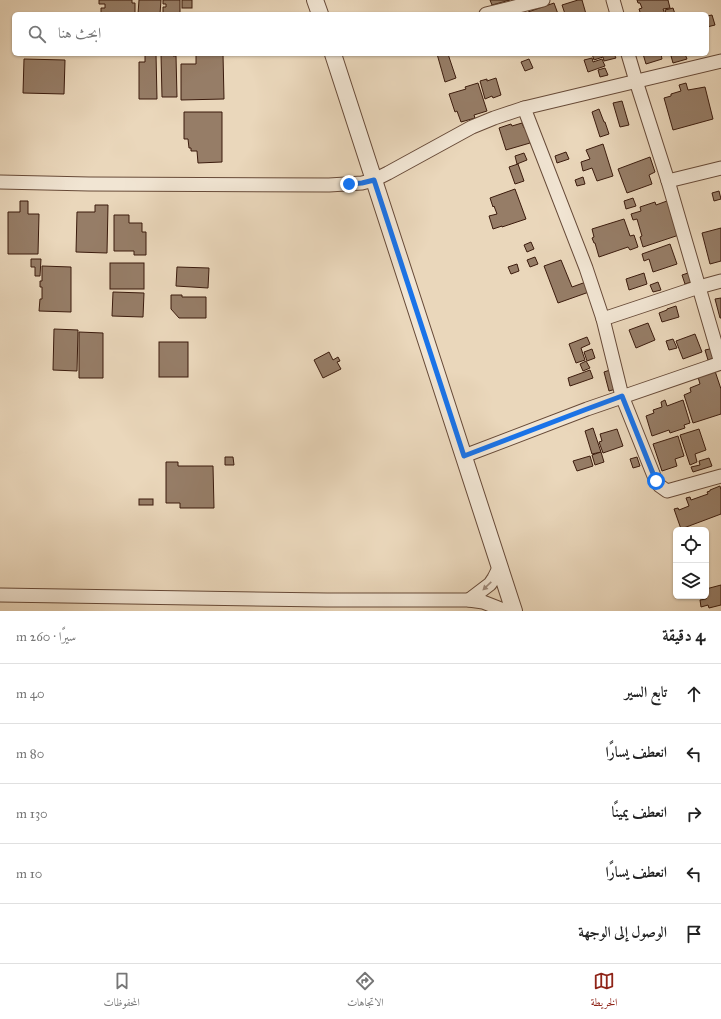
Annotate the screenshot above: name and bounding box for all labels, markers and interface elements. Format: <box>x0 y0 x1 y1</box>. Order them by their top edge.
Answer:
search box <box>12 12 709 56</box>
icon: search <box>26 23 48 45</box>
text: ابحث هنا <box>58 24 101 42</box>
route end <box>340 175 358 193</box>
route start <box>647 472 665 490</box>
map controls <box>673 527 709 599</box>
button: locate <box>673 527 709 563</box>
button: layers <box>673 563 709 599</box>
one-way arrow <box>482 581 492 590</box>
text: 4 دقيقة <box>662 625 705 646</box>
text: سيرًا · 260 m <box>16 629 76 645</box>
text: تابع السير <box>625 683 667 701</box>
icon: ahead <box>683 683 705 705</box>
text: 40 m <box>16 686 45 702</box>
text: انعطف يسارًا <box>605 743 667 761</box>
icon: left <box>683 743 705 765</box>
text: 80 m <box>16 746 44 762</box>
text: انعطف يمينًا <box>612 803 667 821</box>
icon: right <box>683 803 705 825</box>
text: 130 m <box>16 806 48 822</box>
text: انعطف يسارًا <box>605 863 667 881</box>
icon: left <box>683 863 705 885</box>
text: 10 m <box>16 866 42 882</box>
text: الوصول إلى الوجهة <box>578 923 667 941</box>
icon: arrive <box>683 923 705 945</box>
tab: المحفوظات <box>104 970 140 1013</box>
tab: الاتجاهات <box>347 970 384 1013</box>
tab: الخريطة <box>591 970 617 1013</box>

